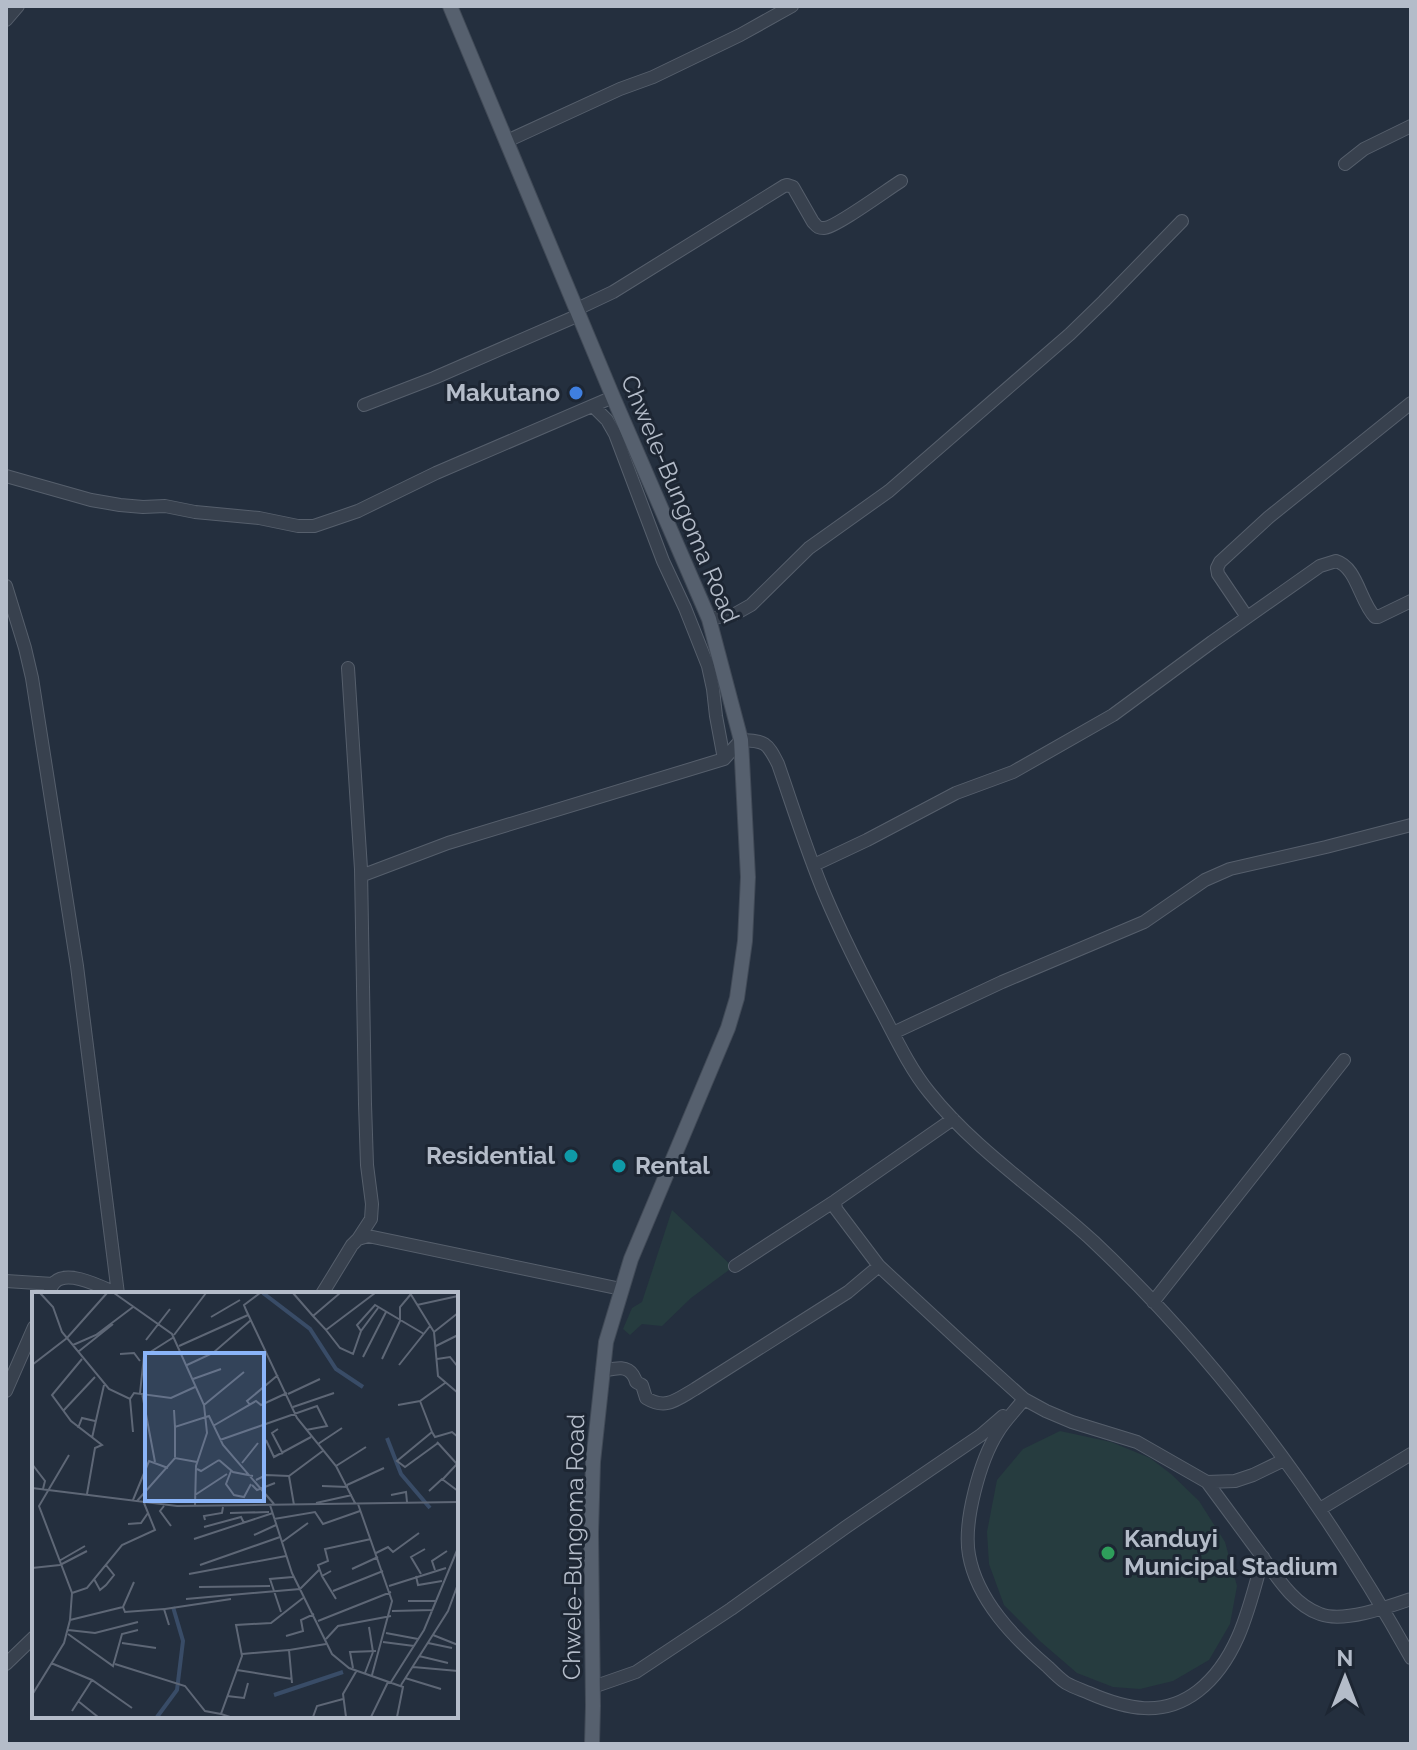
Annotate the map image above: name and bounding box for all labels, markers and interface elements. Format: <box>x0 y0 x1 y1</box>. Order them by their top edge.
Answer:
street label: Chwele-Bungoma Road <box>615 371 746 627</box>
place label: Makutano <box>445 378 560 407</box>
marker: Makutano <box>567 384 585 402</box>
place label: Residential <box>426 1141 555 1170</box>
marker: Residential <box>562 1147 580 1165</box>
place label: Rental <box>635 1151 710 1180</box>
marker: Rental <box>610 1157 628 1175</box>
inset map <box>32 1292 458 1718</box>
street label: Chwele-Bungoma Road <box>557 1414 590 1680</box>
place label: Kanduyi Municipal Stadium <box>1124 1524 1338 1581</box>
marker: Kanduyi Municipal Stadium <box>1099 1544 1117 1562</box>
north arrow <box>1305 1638 1385 1718</box>
text: N <box>1337 1645 1353 1671</box>

